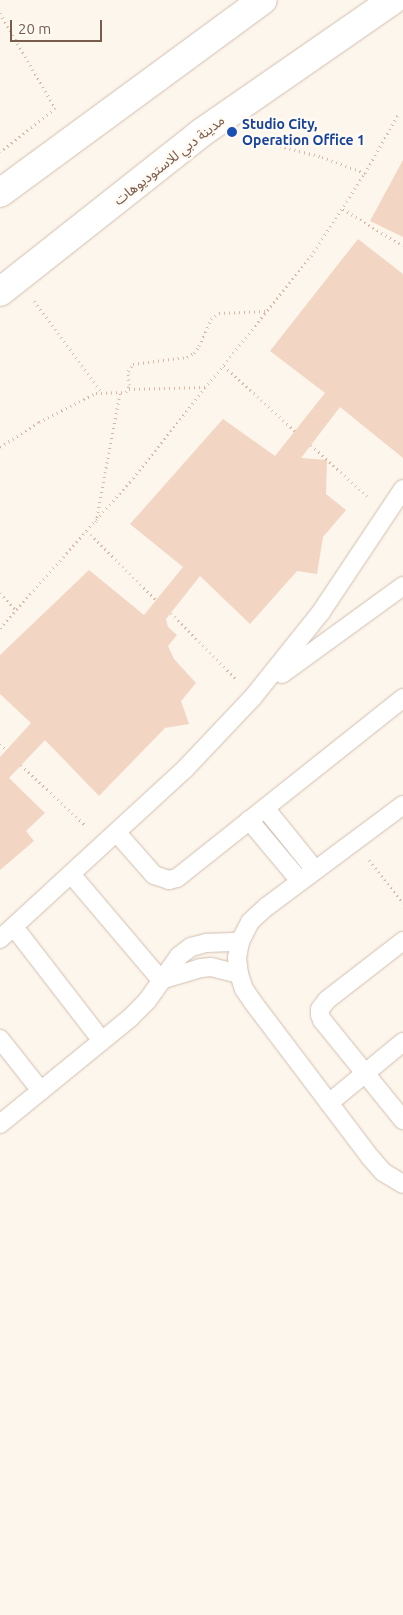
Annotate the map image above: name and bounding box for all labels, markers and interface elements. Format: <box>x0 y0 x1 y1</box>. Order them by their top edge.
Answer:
scale bar <box>12 10 105 42</box>
text: 20 m <box>18 20 51 37</box>
street label: مدينة دبي للاستوديوهات <box>110 111 228 209</box>
place label: Studio City, Operation Office 1 <box>242 116 365 148</box>
marker: Studio City, Operation Office 1 <box>226 126 238 138</box>

